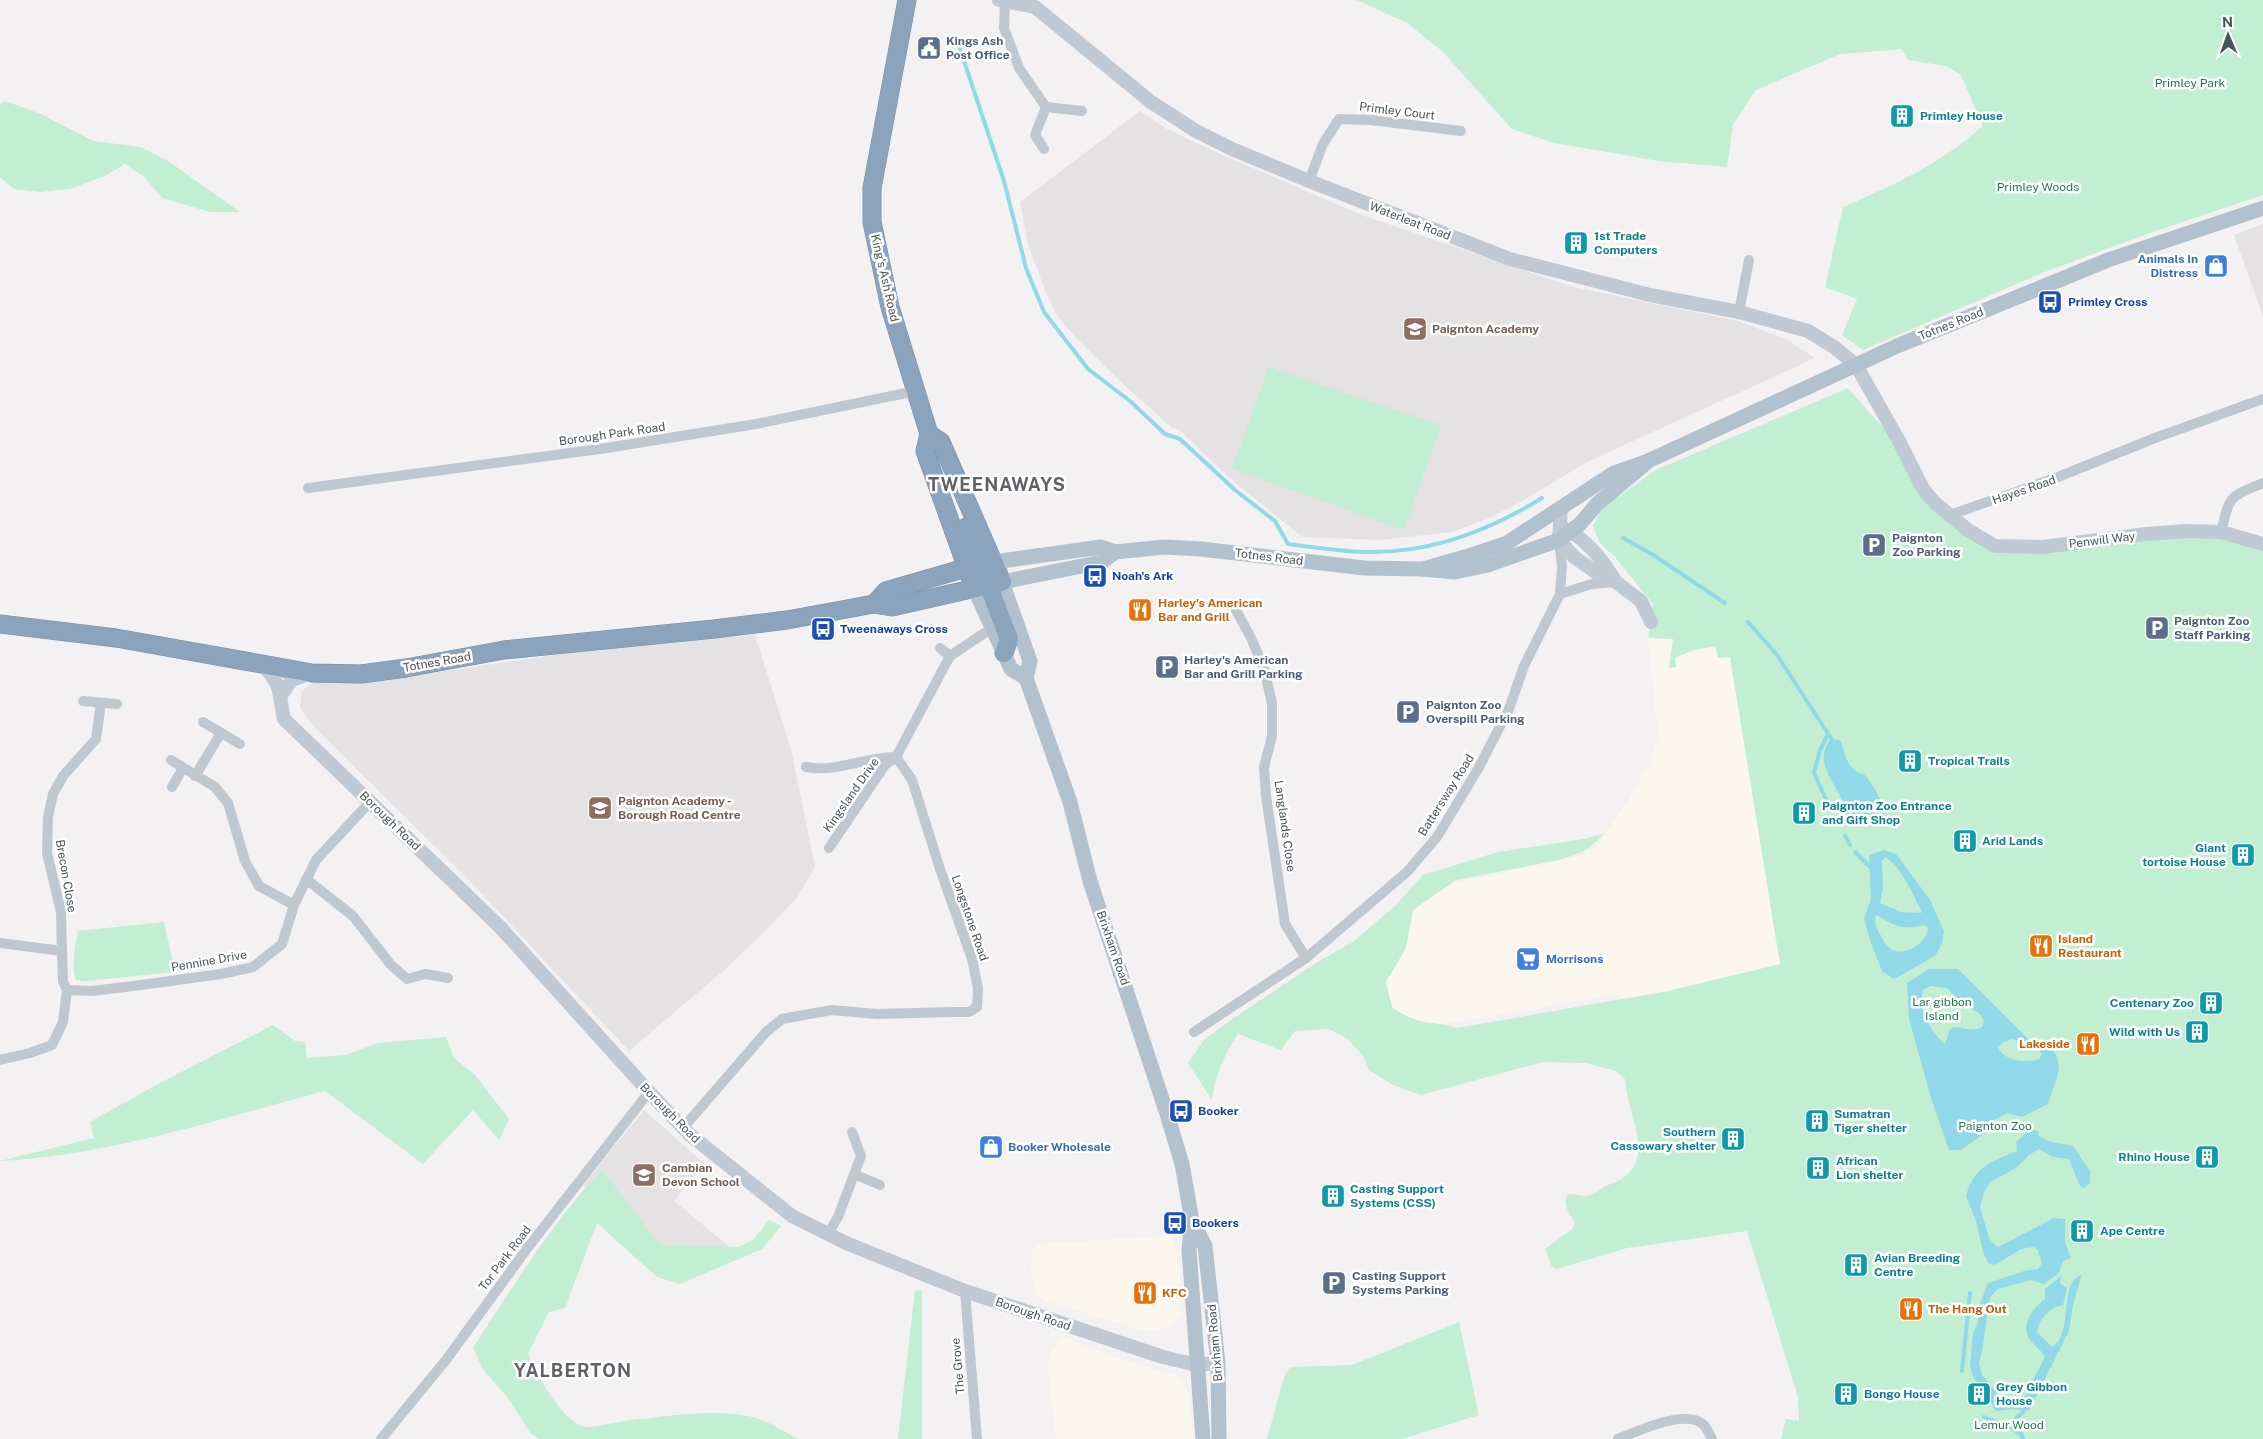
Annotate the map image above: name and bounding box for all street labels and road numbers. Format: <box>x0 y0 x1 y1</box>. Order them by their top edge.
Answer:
street label: Primley Court <box>1358 99 1436 123</box>
street label: Waterleat Road <box>1367 199 1453 243</box>
street label: King's Ash Road <box>868 233 902 323</box>
street label: Totnes Road <box>1917 305 1985 343</box>
street label: Borough Park Road <box>558 420 666 448</box>
street label: Hayes Road <box>1991 473 2057 507</box>
street label: Penwill Way <box>2068 529 2137 551</box>
street label: Totnes Road <box>1234 546 1304 568</box>
street label: Totnes Road <box>402 649 472 675</box>
street label: Battersway Road <box>1415 751 1477 839</box>
street label: Kingsland Drive <box>820 755 882 835</box>
street label: Langlands Close <box>1272 779 1298 873</box>
street label: Borough Road <box>357 789 423 853</box>
street label: Brecon Close <box>53 838 79 914</box>
street label: Longstone Road <box>949 873 991 963</box>
street label: Brixham Road <box>1094 909 1132 987</box>
street label: Pennine Drive <box>170 947 248 975</box>
street label: Borough Road <box>637 1080 703 1146</box>
street label: Tor Park Road <box>476 1223 534 1293</box>
street label: Borough Road <box>993 1295 1073 1333</box>
street label: Brixham Road <box>1205 1304 1225 1382</box>
street label: The Grove <box>949 1337 967 1395</box>

